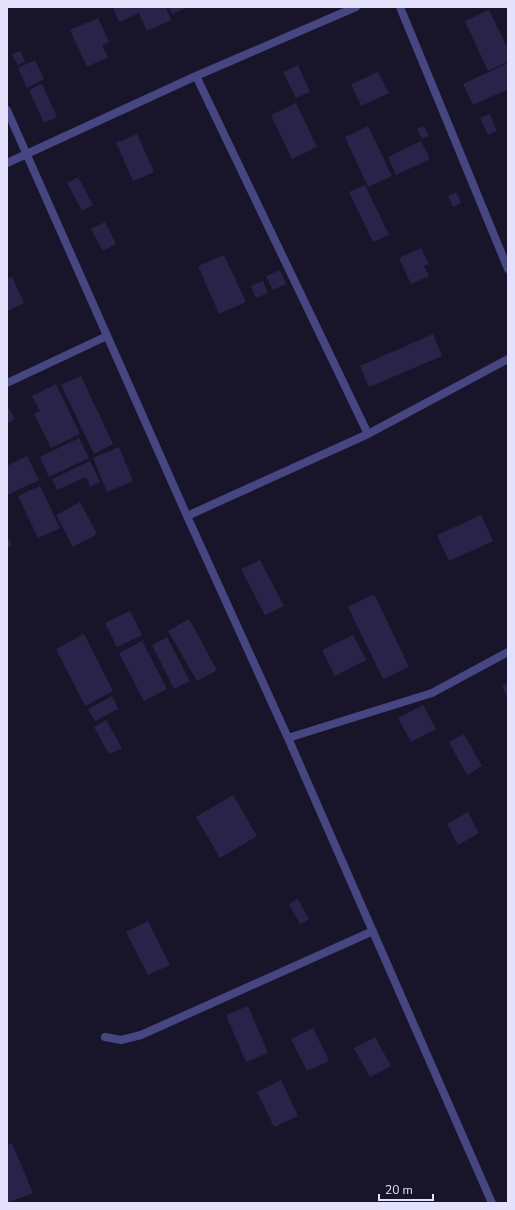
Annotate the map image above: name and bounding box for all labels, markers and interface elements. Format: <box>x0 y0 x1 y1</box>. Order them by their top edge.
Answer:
scale bar <box>379 1176 433 1202</box>
text: 20 m <box>385 1182 413 1198</box>

